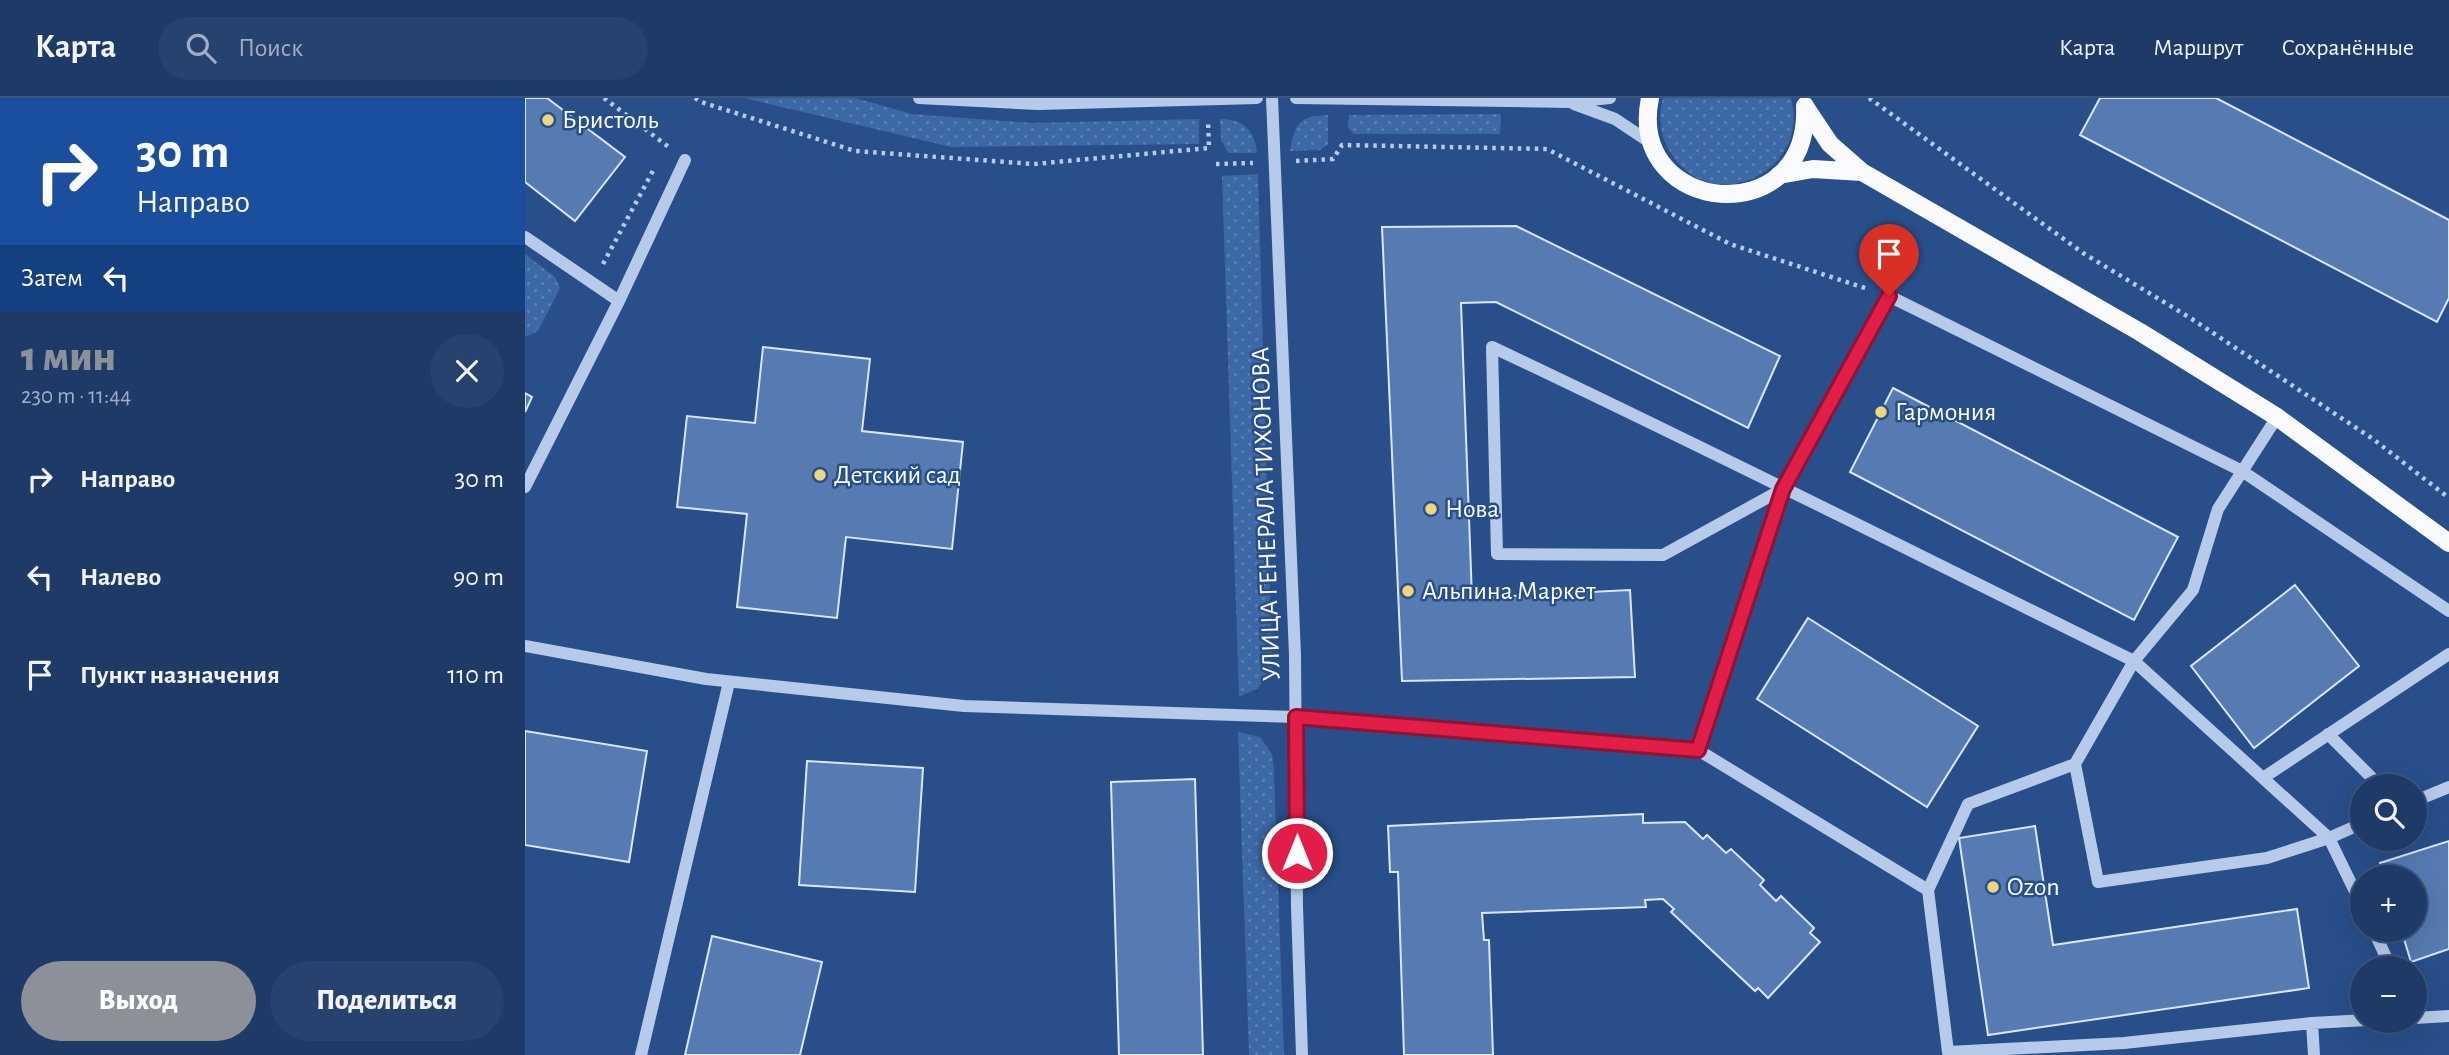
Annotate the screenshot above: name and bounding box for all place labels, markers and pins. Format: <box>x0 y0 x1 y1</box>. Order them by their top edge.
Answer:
place label: Бристоль <box>562 107 658 133</box>
marker: Бристоль <box>540 112 556 128</box>
pin <box>1859 224 1919 296</box>
place label: Гармония <box>1895 399 1996 425</box>
marker: Гармония <box>1873 404 1889 420</box>
place label: Детский сад <box>834 462 961 488</box>
marker: Детский сад <box>812 467 828 483</box>
place label: Нова <box>1445 496 1499 522</box>
marker: Нова <box>1423 501 1439 517</box>
place label: Альпина Маркет <box>1422 578 1596 604</box>
marker: Альпина Маркет <box>1400 583 1416 599</box>
place label: Ozon <box>2007 874 2060 900</box>
marker: Ozon <box>1985 879 2001 895</box>

